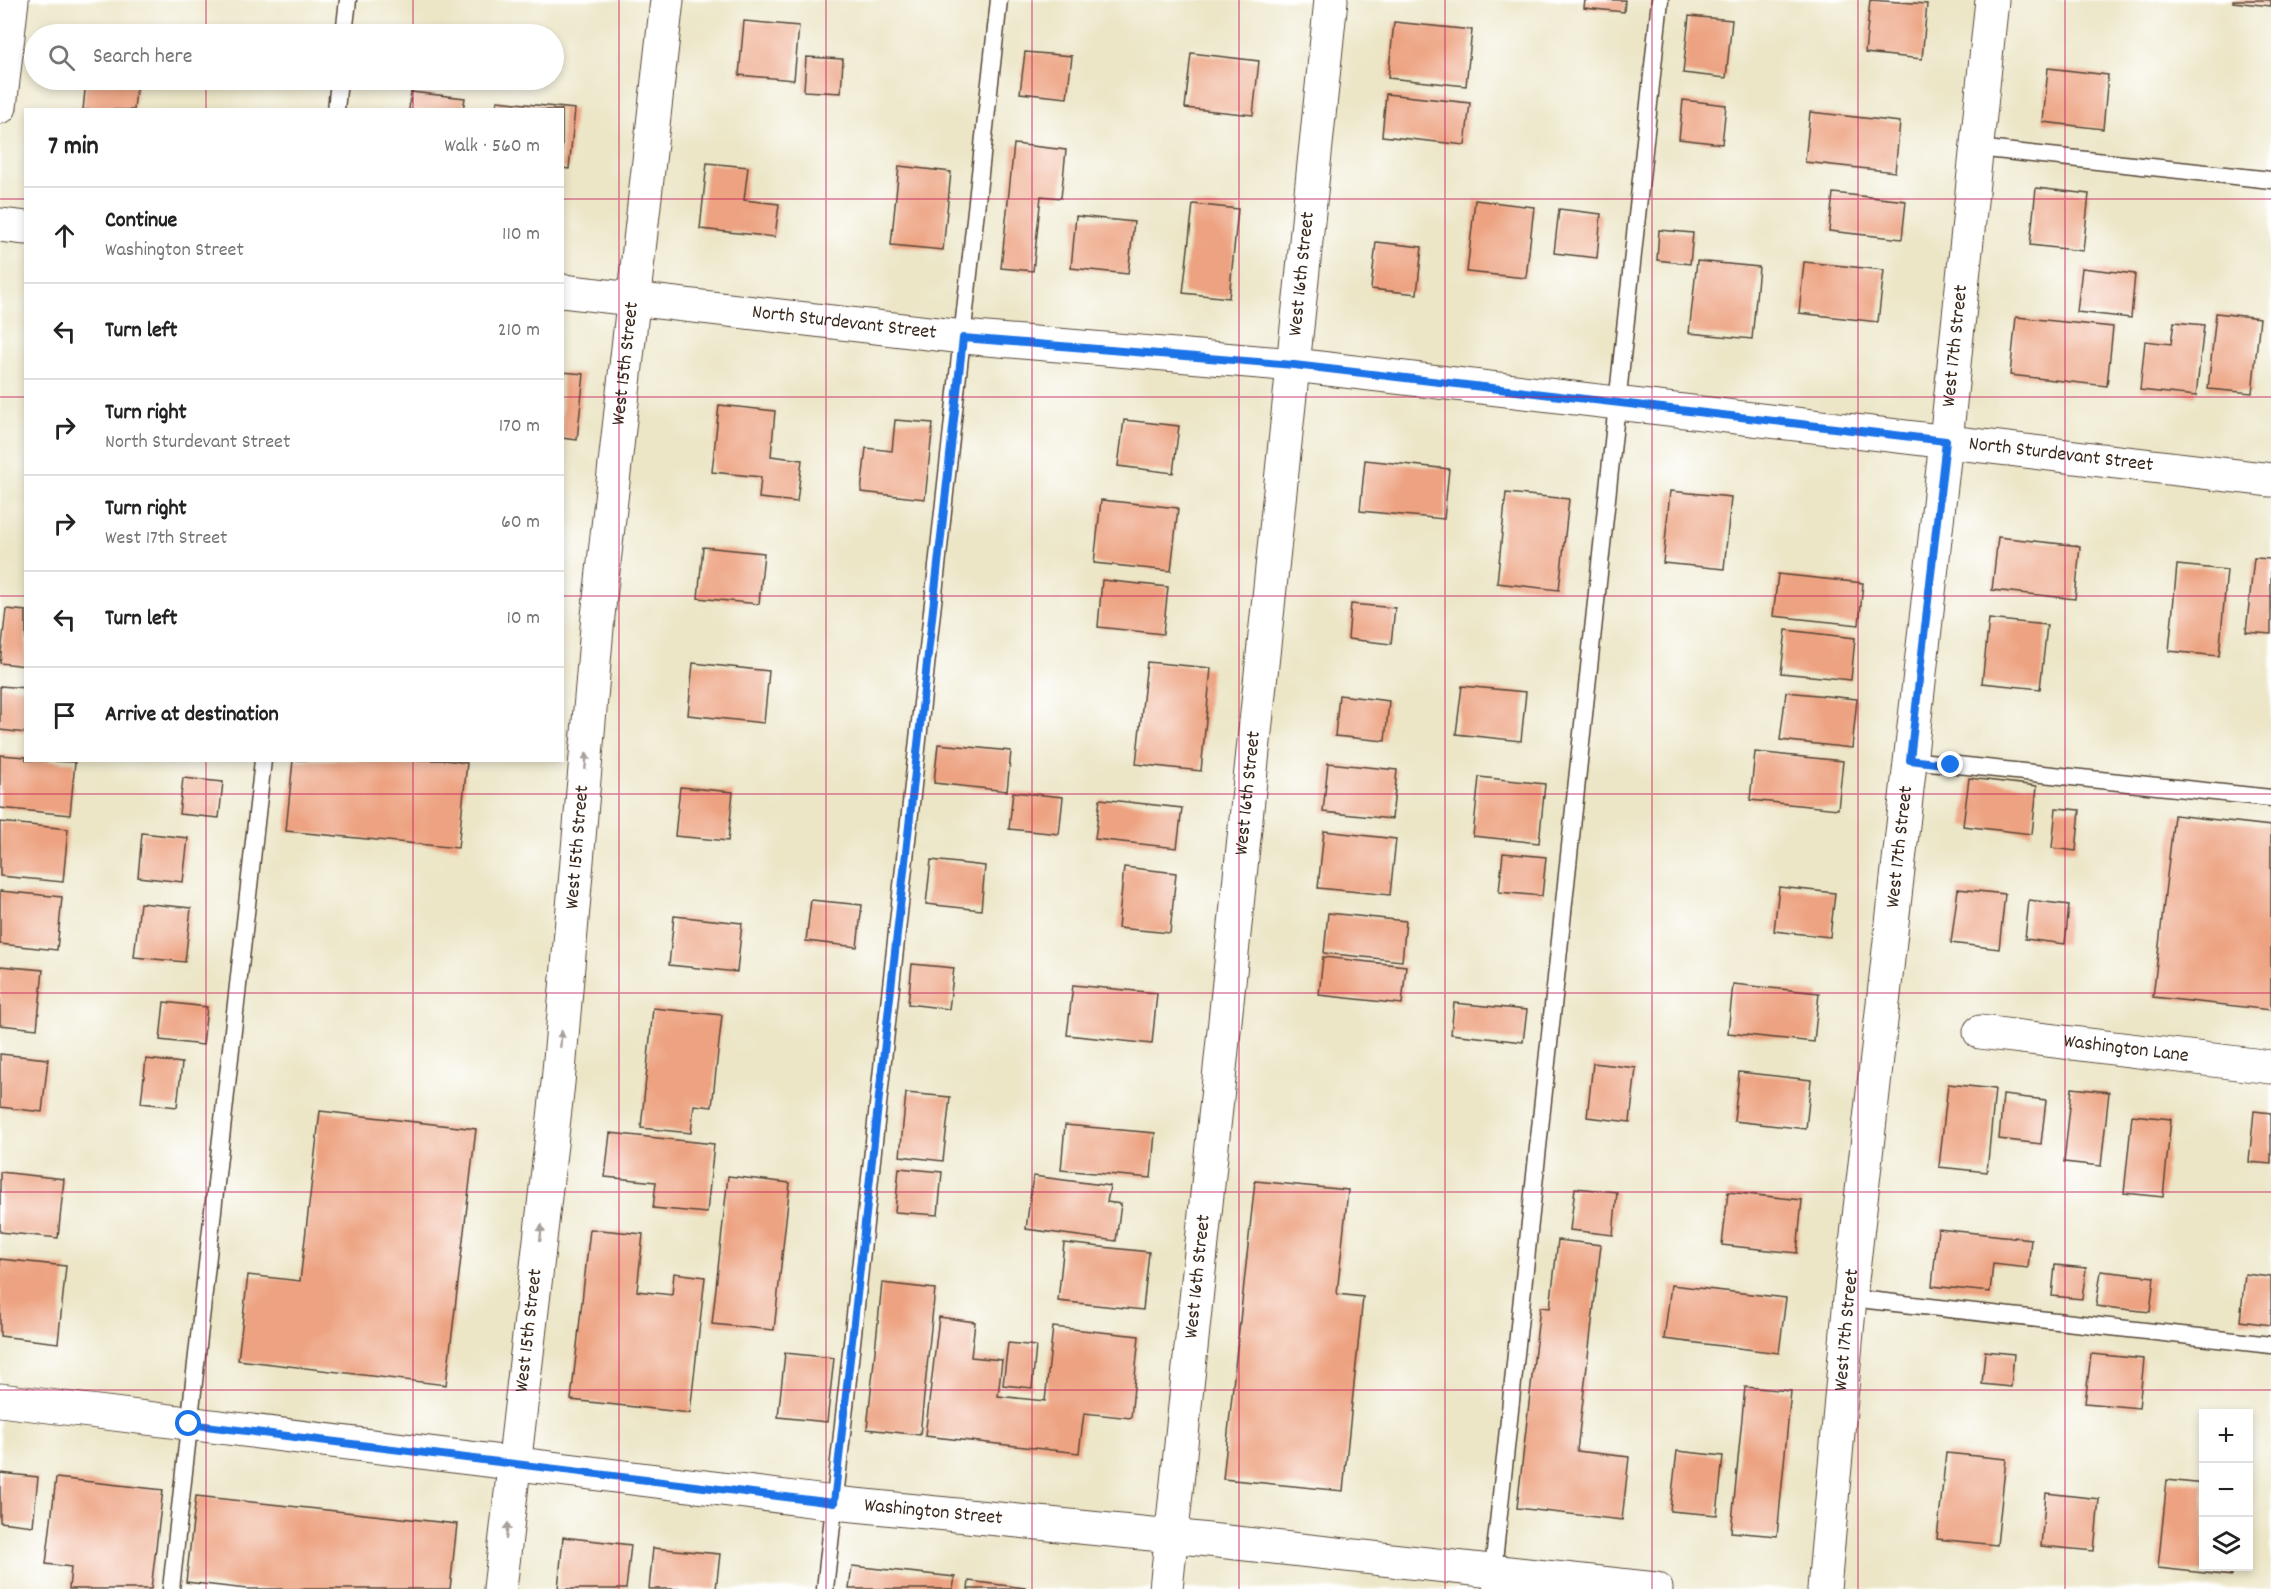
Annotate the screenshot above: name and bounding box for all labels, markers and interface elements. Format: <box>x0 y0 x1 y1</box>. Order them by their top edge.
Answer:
search box <box>24 24 564 90</box>
icon: search <box>45 41 78 74</box>
text: Search here <box>93 42 192 73</box>
text: 7 min <box>48 129 99 166</box>
text: Walk · 560 m <box>444 133 540 161</box>
text: Continue <box>105 206 177 237</box>
street label: West 16th Street <box>1282 211 1323 338</box>
icon: ahead <box>48 219 81 252</box>
text: 110 m <box>502 221 540 249</box>
text: Washington Street <box>105 237 244 265</box>
street label: West 17th Street <box>1936 284 1976 408</box>
street label: North Sturdevant Street <box>750 299 938 348</box>
street label: West 15th Street <box>605 300 647 427</box>
icon: left <box>48 315 81 348</box>
text: Turn left <box>105 316 177 347</box>
text: 210 m <box>498 317 540 345</box>
text: Turn right <box>105 398 187 429</box>
icon: right <box>48 411 81 444</box>
text: 170 m <box>499 413 540 441</box>
text: North Sturdevant Street <box>105 429 290 457</box>
street label: North Sturdevant Street <box>1967 431 2155 480</box>
text: Turn right <box>105 494 187 525</box>
icon: right <box>48 507 81 540</box>
text: 60 m <box>501 509 540 537</box>
text: West 17th Street <box>105 525 227 553</box>
icon: left <box>48 603 81 636</box>
text: Turn left <box>105 604 177 635</box>
text: 10 m <box>506 605 540 633</box>
icon: arrive <box>48 699 81 732</box>
text: Arrive at destination <box>105 700 279 731</box>
street label: West 16th Street <box>1228 730 1269 857</box>
one-way arrow <box>581 751 591 770</box>
route end <box>1937 751 1963 777</box>
street label: West 15th Street <box>559 784 597 910</box>
street label: West 17th Street <box>1880 785 1921 909</box>
street label: Washington Lane <box>2062 1028 2190 1071</box>
one-way arrow <box>556 1029 566 1048</box>
street label: West 16th Street <box>1178 1213 1219 1340</box>
one-way arrow <box>536 1223 545 1242</box>
street label: West 15th Street <box>509 1267 551 1394</box>
street label: West 17th Street <box>1828 1267 1867 1392</box>
map controls <box>2199 1409 2253 1571</box>
button: + <box>2199 1409 2253 1463</box>
route start <box>175 1410 201 1436</box>
button: − <box>2199 1463 2253 1517</box>
street label: Washington Street <box>863 1492 1004 1533</box>
button: layers <box>2199 1517 2253 1571</box>
one-way arrow <box>502 1521 511 1540</box>

